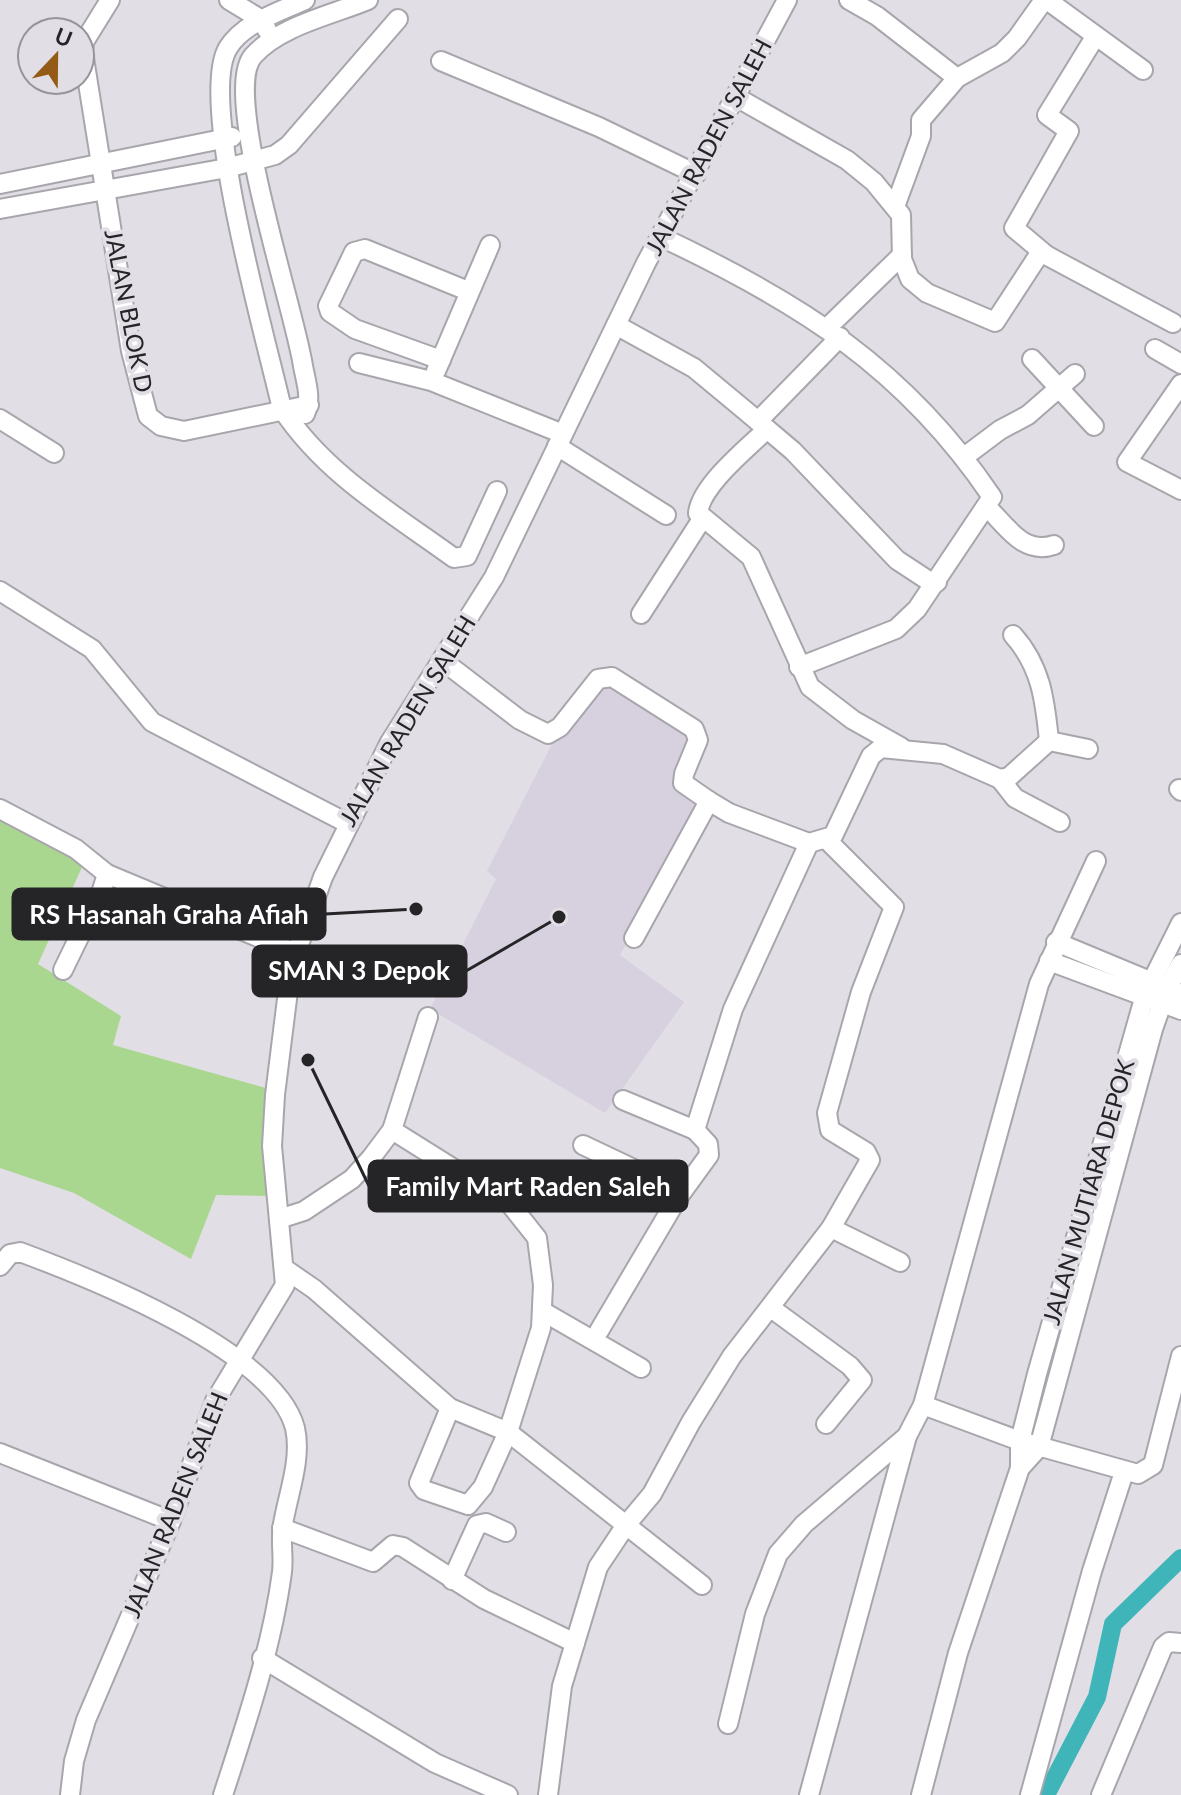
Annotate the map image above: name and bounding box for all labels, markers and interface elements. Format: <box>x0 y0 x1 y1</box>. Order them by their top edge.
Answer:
north arrow <box>16 16 96 96</box>
text: U <box>51 21 76 53</box>
street label: JALAN RADEN SALEH <box>638 33 777 259</box>
street label: JALAN BLOK D <box>99 227 160 395</box>
street label: JALAN RADEN SALEH <box>332 610 481 831</box>
callout: RS Hasanah Graha Afiah <box>13 889 325 939</box>
text: RS Hasanah Graha Afiah <box>29 898 309 930</box>
callout: SMAN 3 Depok <box>253 946 466 996</box>
text: SMAN 3 Depok <box>268 954 450 986</box>
street label: JALAN MUTIARA DEPOK <box>1036 1056 1139 1328</box>
callout: Family Mart Raden Saleh <box>369 1161 687 1211</box>
text: Family Mart Raden Saleh <box>385 1170 671 1202</box>
street label: JALAN RADEN SALEH <box>116 1387 233 1621</box>

